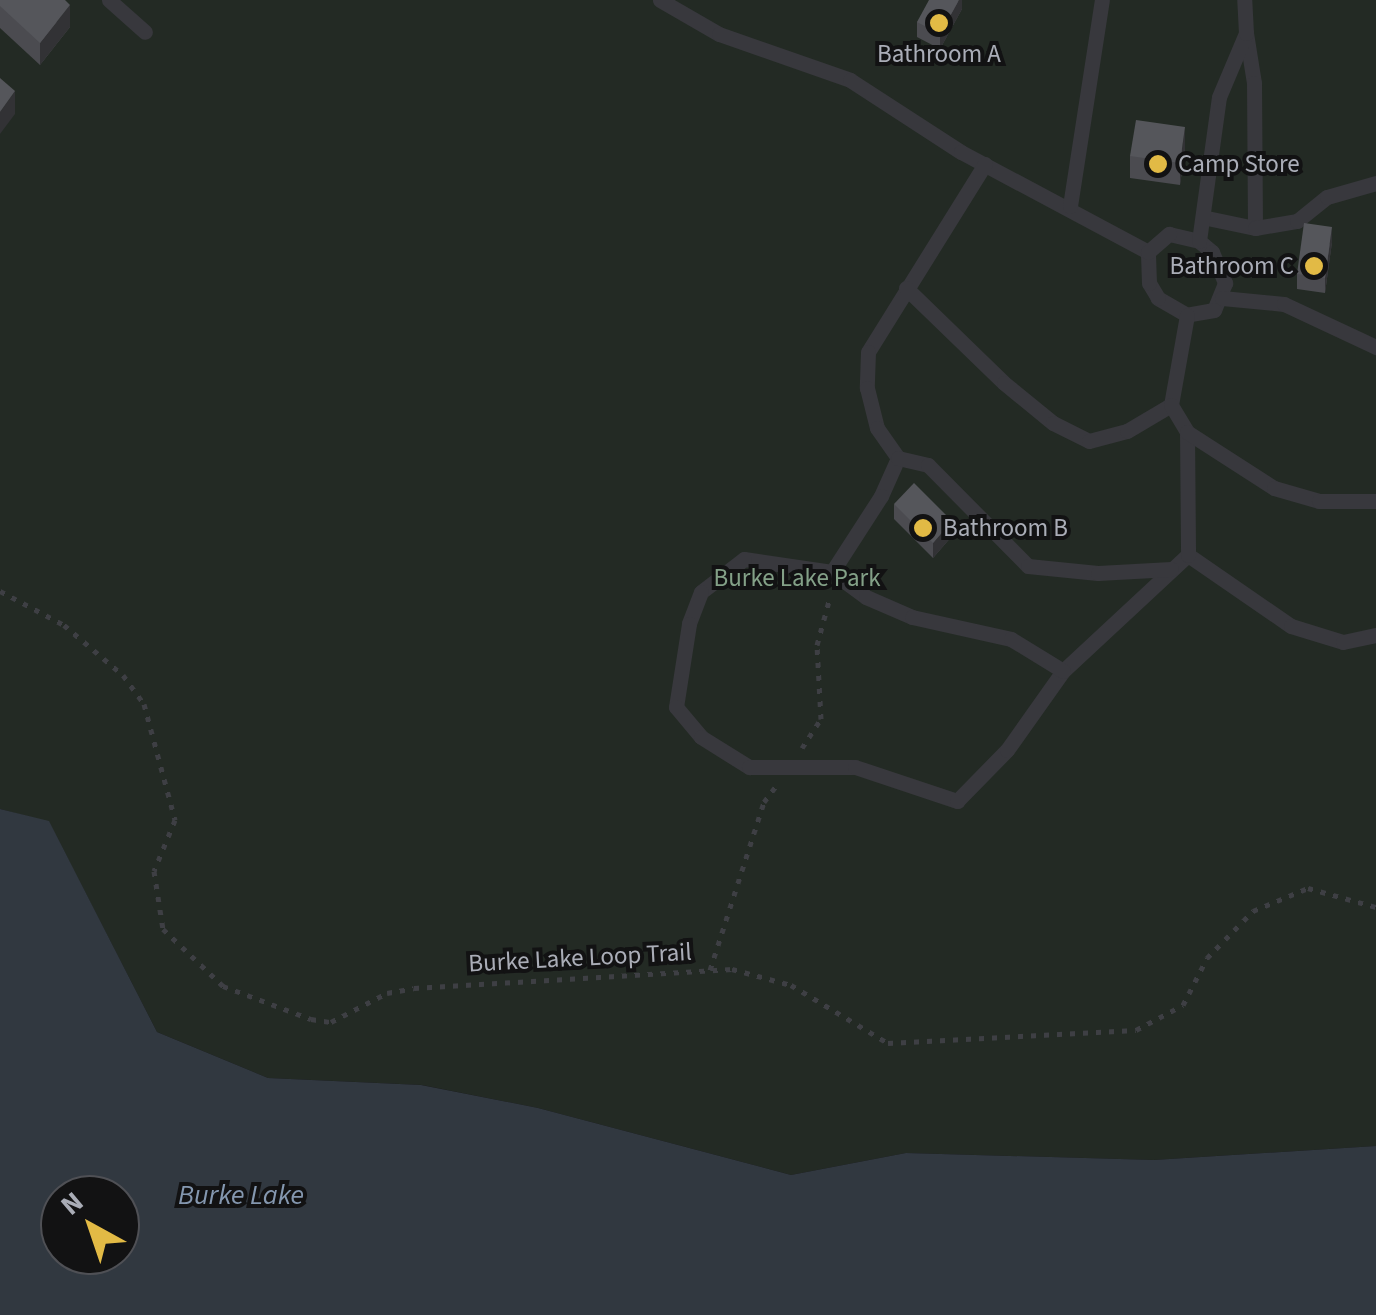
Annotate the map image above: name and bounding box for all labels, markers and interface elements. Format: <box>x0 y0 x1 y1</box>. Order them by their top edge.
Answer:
marker: Bathroom A <box>928 12 950 34</box>
place label: Bathroom A <box>877 39 1001 69</box>
place label: Camp Store <box>1178 149 1300 179</box>
marker: Camp Store <box>1147 153 1169 175</box>
place label: Bathroom C <box>1169 251 1294 281</box>
marker: Bathroom C <box>1303 255 1325 277</box>
place label: Bathroom B <box>943 513 1068 543</box>
marker: Bathroom B <box>912 517 934 539</box>
park label: Burke Lake Park <box>713 563 881 593</box>
street label: Burke Lake Loop Trail <box>468 937 692 979</box>
north arrow <box>40 1175 140 1275</box>
water label: Burke Lake <box>178 1178 304 1212</box>
text: N <box>52 1182 92 1225</box>

